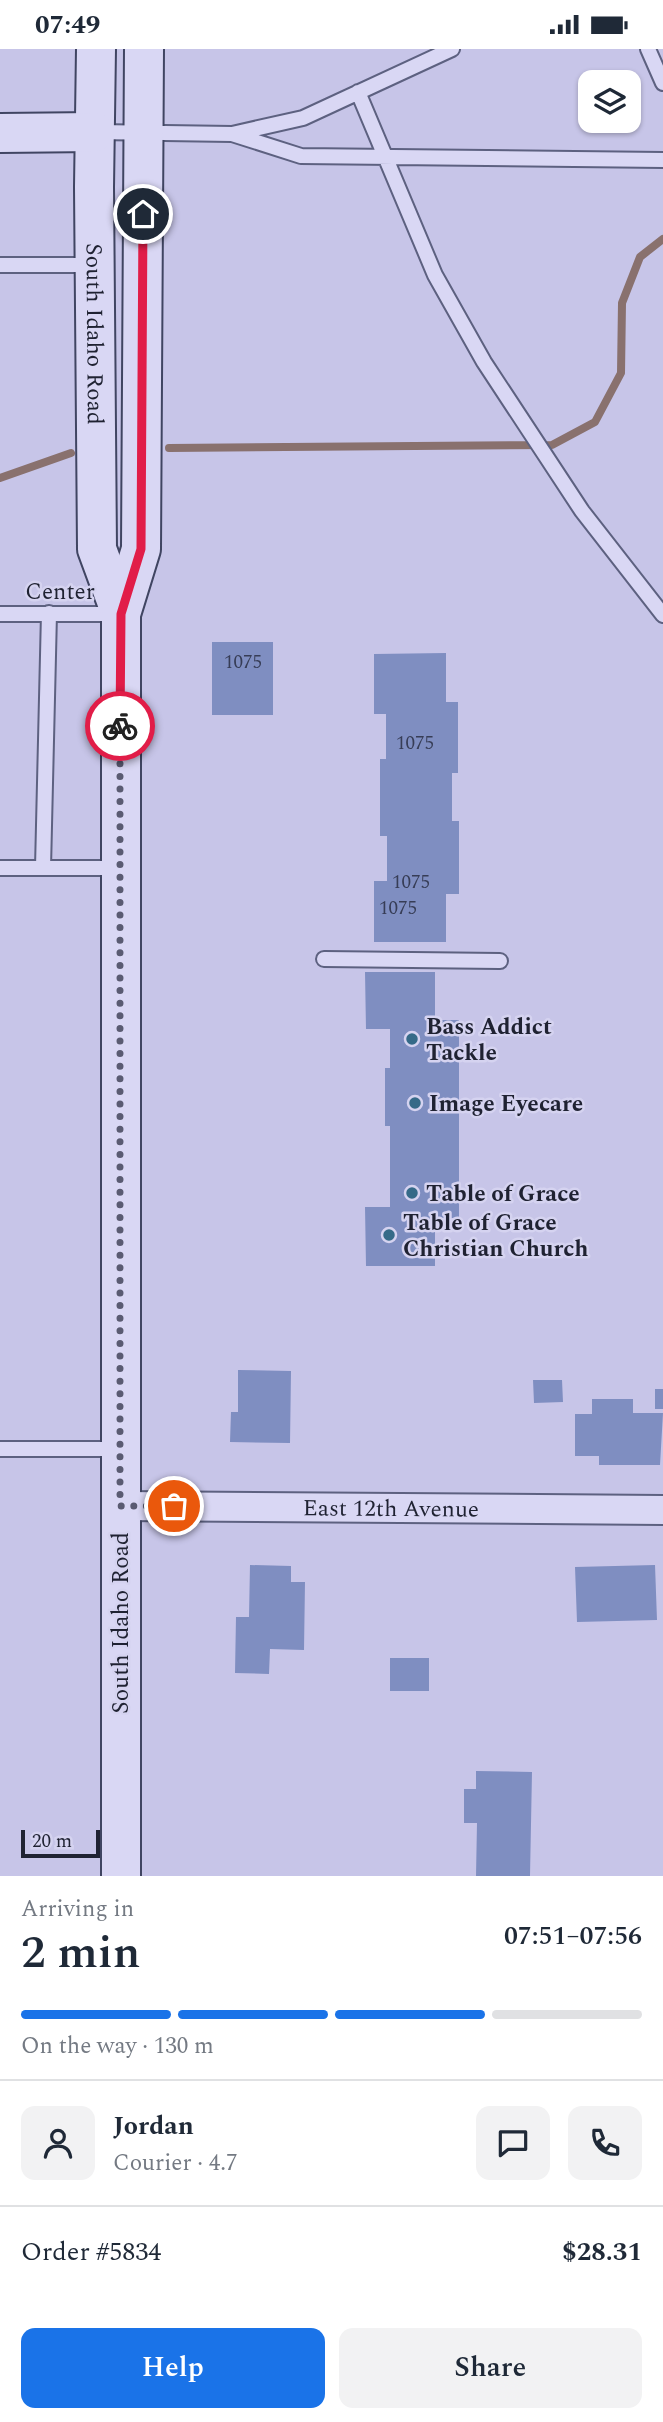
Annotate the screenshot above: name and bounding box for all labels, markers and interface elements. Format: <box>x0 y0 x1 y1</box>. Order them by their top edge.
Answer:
text: 07:49 <box>35 5 100 45</box>
map controls <box>578 70 641 133</box>
button: layers <box>578 70 641 133</box>
pin <box>113 184 173 244</box>
icon: home <box>124 195 162 233</box>
street label: South Idaho Road <box>75 243 112 425</box>
street label: Center <box>25 575 95 610</box>
house number: 1075 <box>224 648 262 677</box>
courier <box>85 691 155 761</box>
icon: bike <box>101 707 139 745</box>
house number: 1075 <box>396 729 434 758</box>
house number: 1075 <box>392 868 430 897</box>
house number: 1075 <box>379 894 417 923</box>
place label: Bass Addict Tackle <box>426 1010 552 1071</box>
marker: Bass Addict Tackle <box>404 1031 420 1047</box>
place label: Image Eyecare <box>429 1087 583 1122</box>
marker: Image Eyecare <box>407 1095 423 1111</box>
place label: Table of Grace <box>426 1177 580 1212</box>
marker: Table of Grace <box>404 1185 420 1201</box>
place label: Table of Grace Christian Church <box>403 1206 588 1267</box>
marker: Table of Grace Christian Church <box>381 1227 397 1243</box>
pin <box>144 1476 204 1536</box>
icon: bag <box>155 1487 193 1525</box>
street label: East 12th Avenue <box>303 1491 479 1528</box>
street label: South Idaho Road <box>104 1532 139 1714</box>
scale bar <box>21 1827 100 1859</box>
text: 20 m <box>32 1827 72 1856</box>
text: Arriving in <box>21 1892 134 1927</box>
text: 07:51–07:56 <box>504 1916 642 1956</box>
text: 2 min <box>21 1918 140 1988</box>
text: On the way · 130 m <box>21 2029 214 2064</box>
button: person <box>21 2106 95 2180</box>
text: Jordan <box>113 2106 194 2146</box>
button: chat <box>476 2106 550 2180</box>
button: phone <box>568 2106 642 2180</box>
text: Courier · 4.7 <box>113 2146 238 2181</box>
text: Order #5834 <box>21 2232 161 2272</box>
text: $28.31 <box>562 2232 642 2272</box>
button: Help <box>21 2328 325 2408</box>
button: Share <box>339 2328 642 2408</box>

